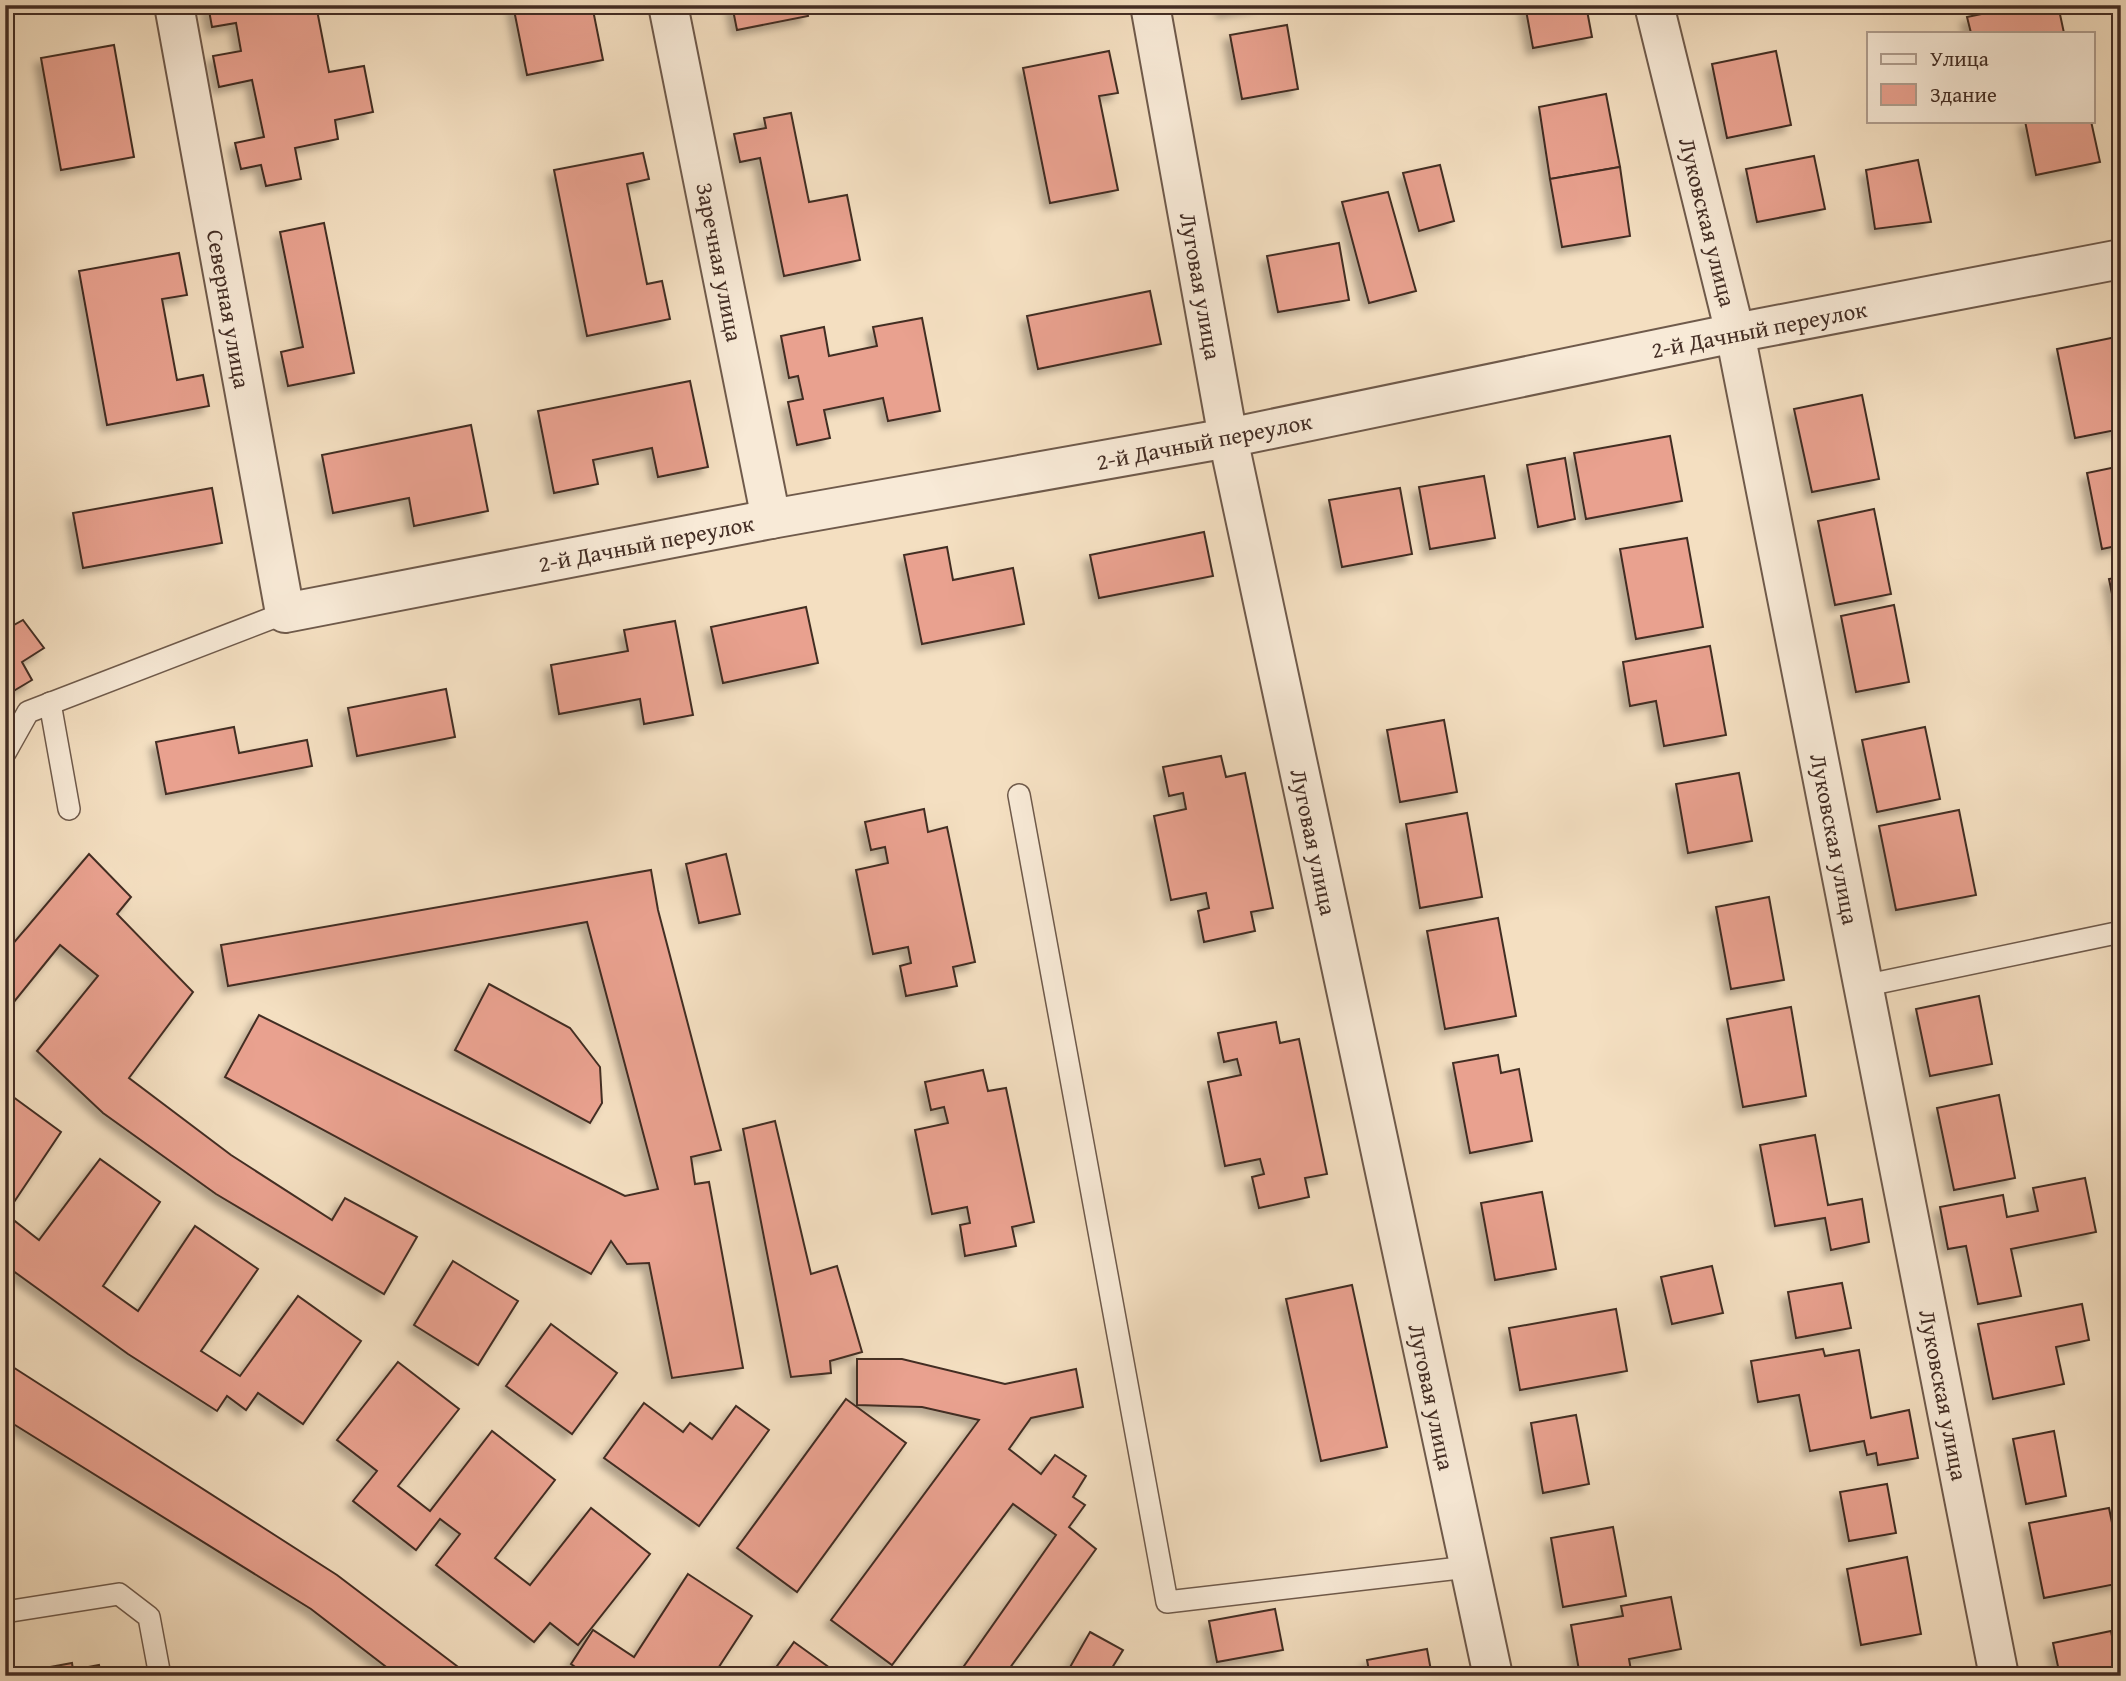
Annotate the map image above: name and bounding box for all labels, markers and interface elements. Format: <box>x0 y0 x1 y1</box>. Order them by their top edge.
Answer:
legend <box>1867 32 2094 122</box>
text: Улица <box>1930 43 1989 74</box>
text: Здание <box>1930 79 1997 110</box>
street label: Луковская улица <box>1671 134 1745 310</box>
street label: Заречная улица <box>688 180 752 344</box>
street label: Луговая улица <box>1172 210 1230 362</box>
street label: Северная улица <box>199 227 259 391</box>
street label: 2-й Дачный переулок <box>1648 292 1870 366</box>
street label: 2-й Дачный переулок <box>1093 404 1315 478</box>
street label: 2-й Дачный переулок <box>535 506 757 580</box>
street label: Луковская улица <box>1802 751 1868 927</box>
street label: Луговая улица <box>1282 766 1346 918</box>
street label: Луковская улица <box>1911 1307 1977 1483</box>
street label: Луговая улица <box>1400 1321 1464 1473</box>

